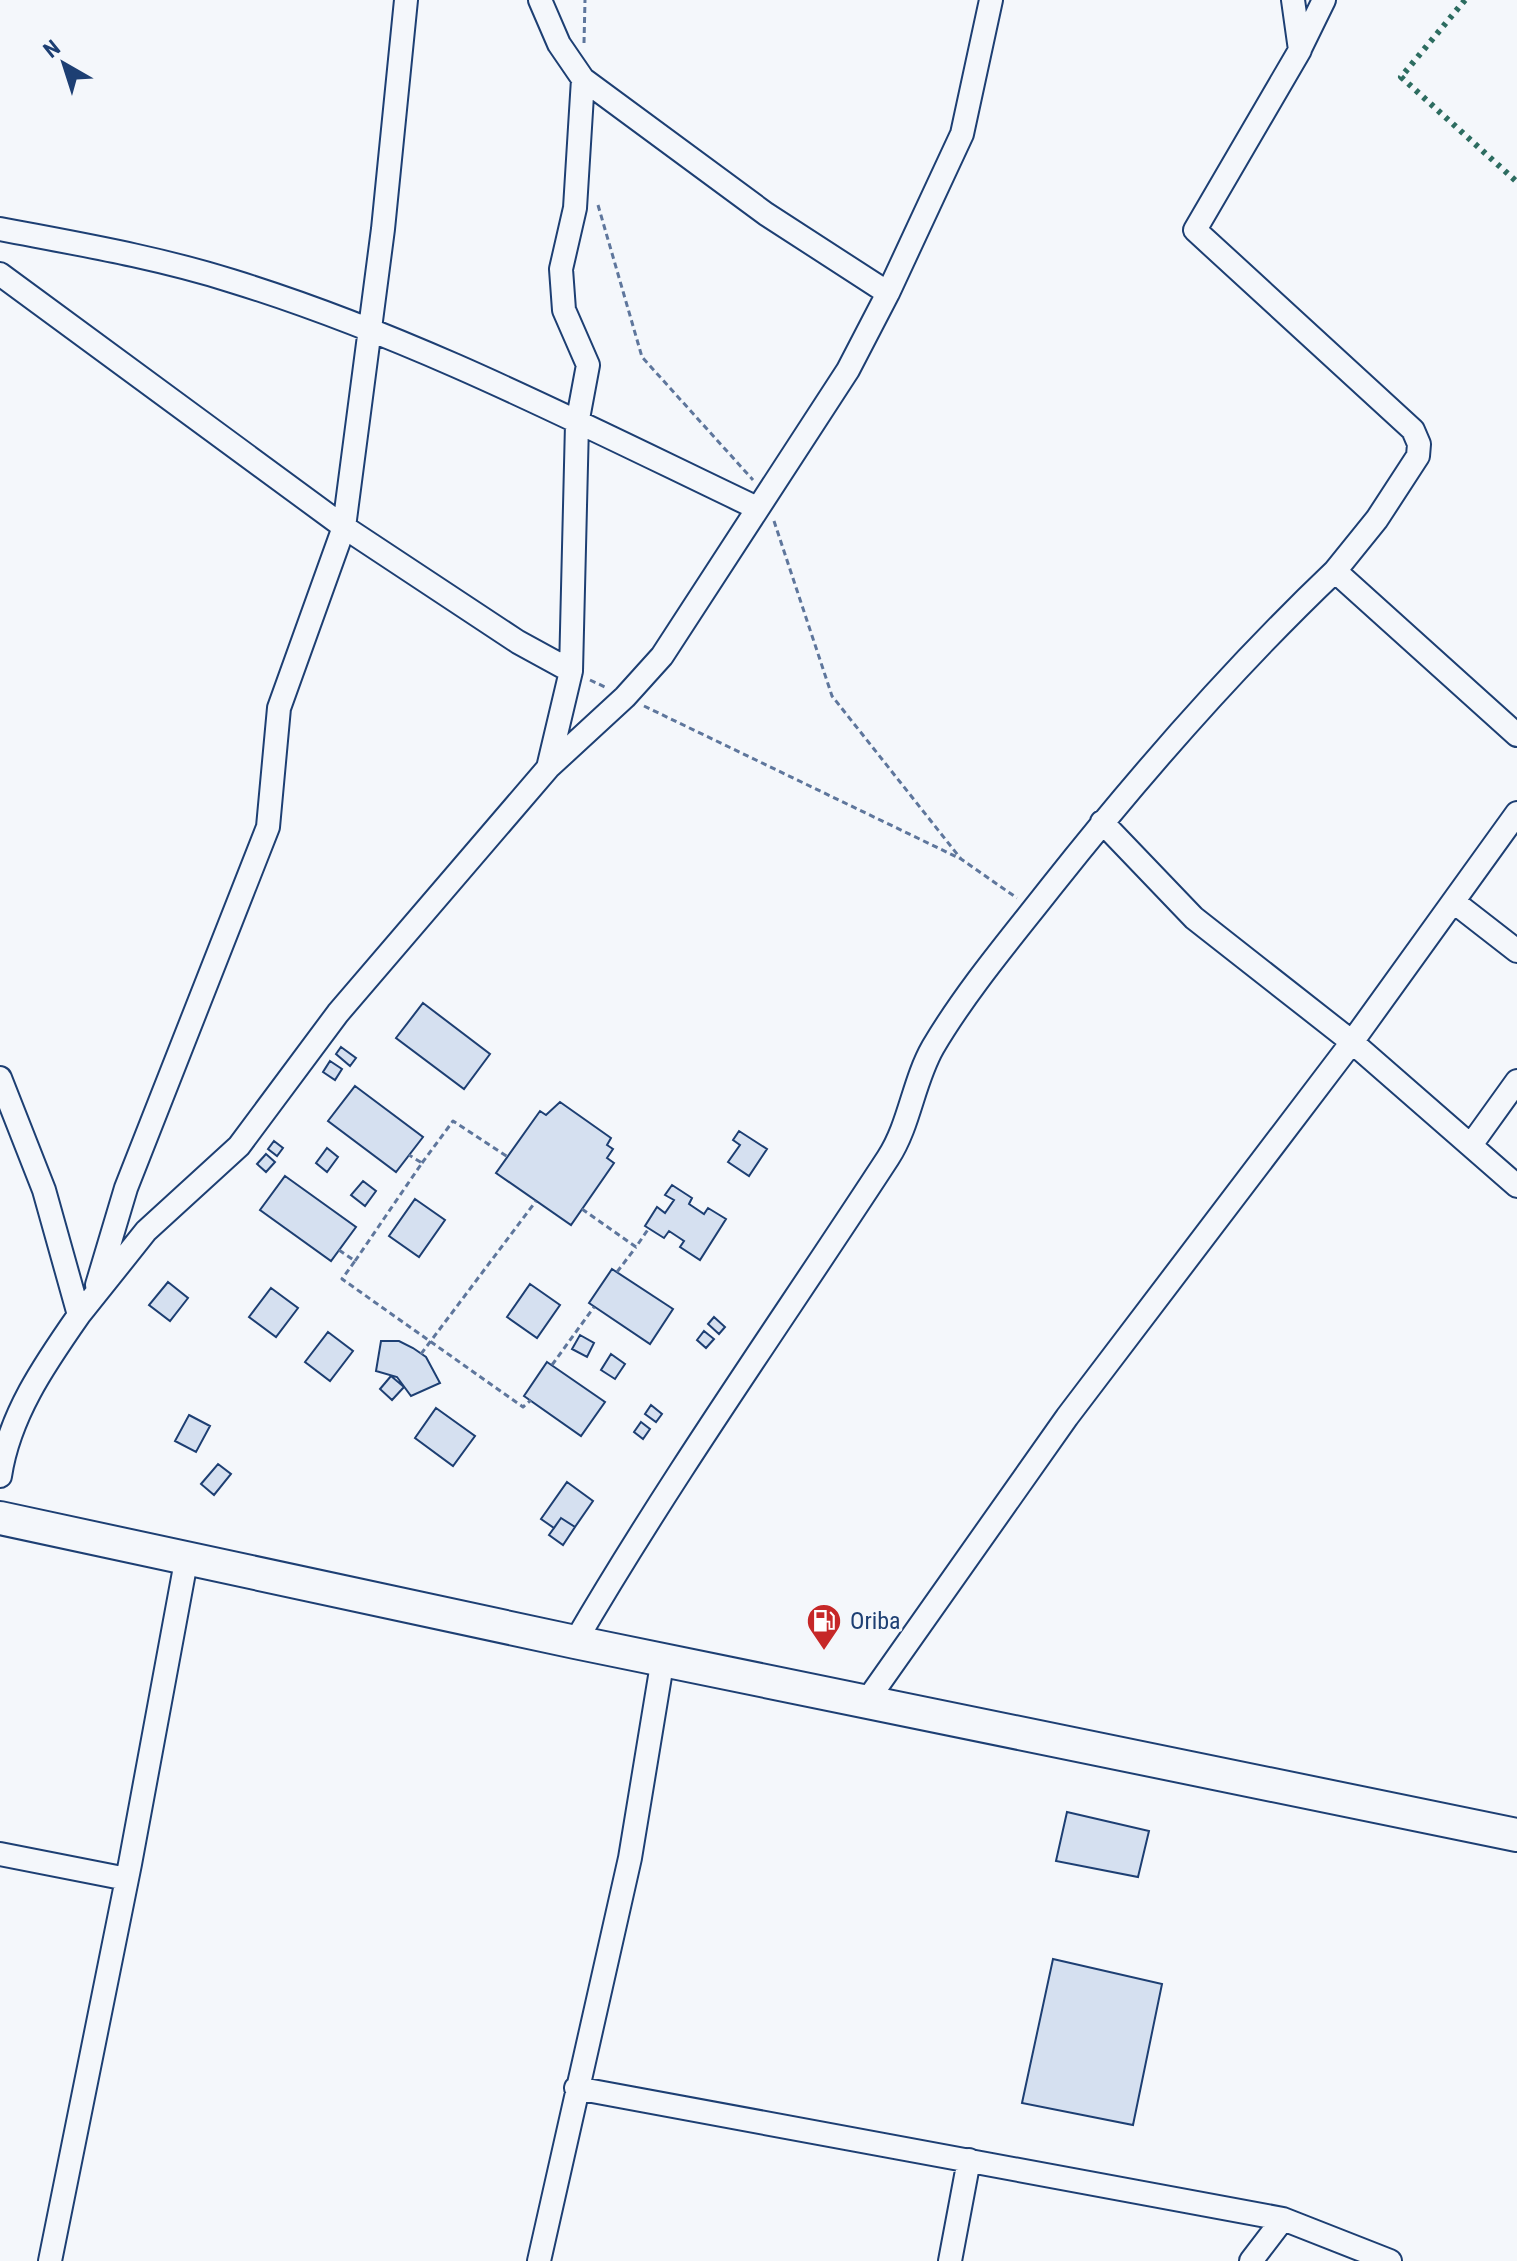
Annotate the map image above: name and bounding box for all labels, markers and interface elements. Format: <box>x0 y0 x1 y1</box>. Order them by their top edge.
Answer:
north arrow <box>24 24 104 104</box>
text: N <box>39 35 65 63</box>
fuel station icon: Oriba <box>805 1602 843 1652</box>
place label: Oriba <box>850 1607 901 1635</box>

